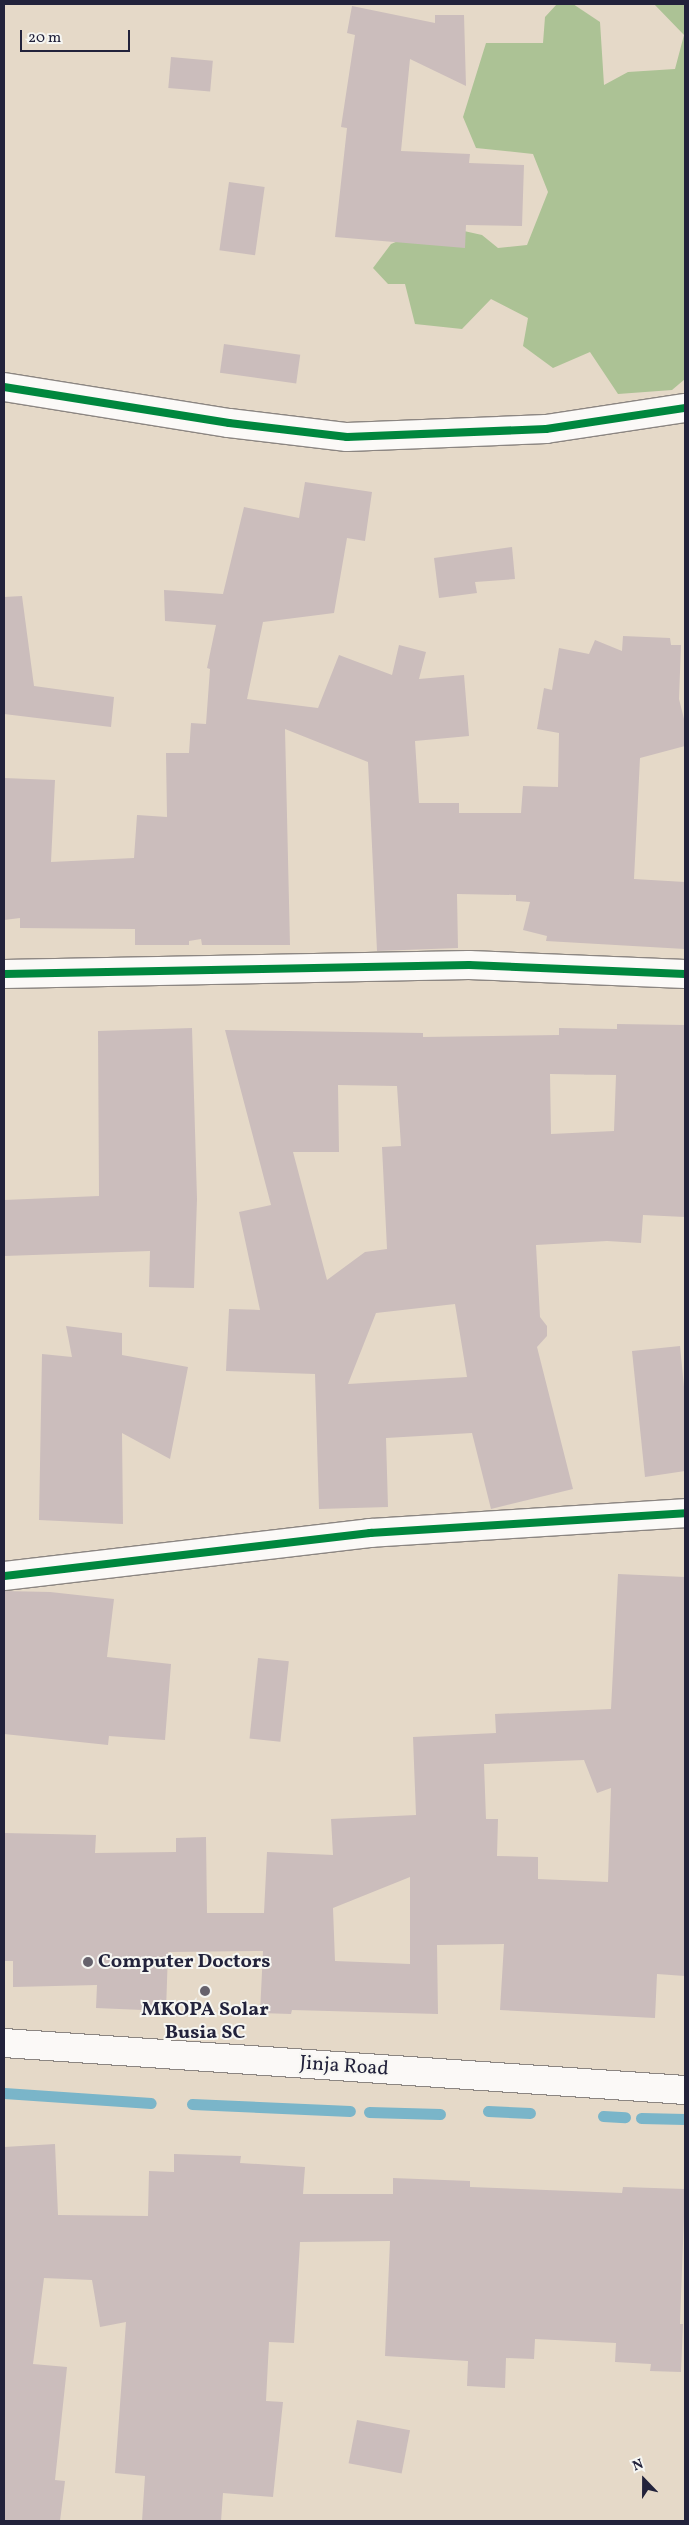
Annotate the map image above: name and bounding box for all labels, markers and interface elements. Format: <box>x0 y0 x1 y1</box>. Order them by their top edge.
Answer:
scale bar <box>22 20 132 52</box>
text: 20 m <box>28 28 61 49</box>
place label: Computer Doctors <box>98 1950 270 1974</box>
marker: Computer Doctors <box>82 1956 94 1968</box>
marker: MKOPA Solar Busia SC <box>199 1985 211 1997</box>
place label: MKOPA Solar Busia SC <box>141 1999 269 2046</box>
street label: Jinja Road <box>299 2052 389 2082</box>
north arrow <box>619 2455 669 2505</box>
text: N <box>630 2455 646 2476</box>

